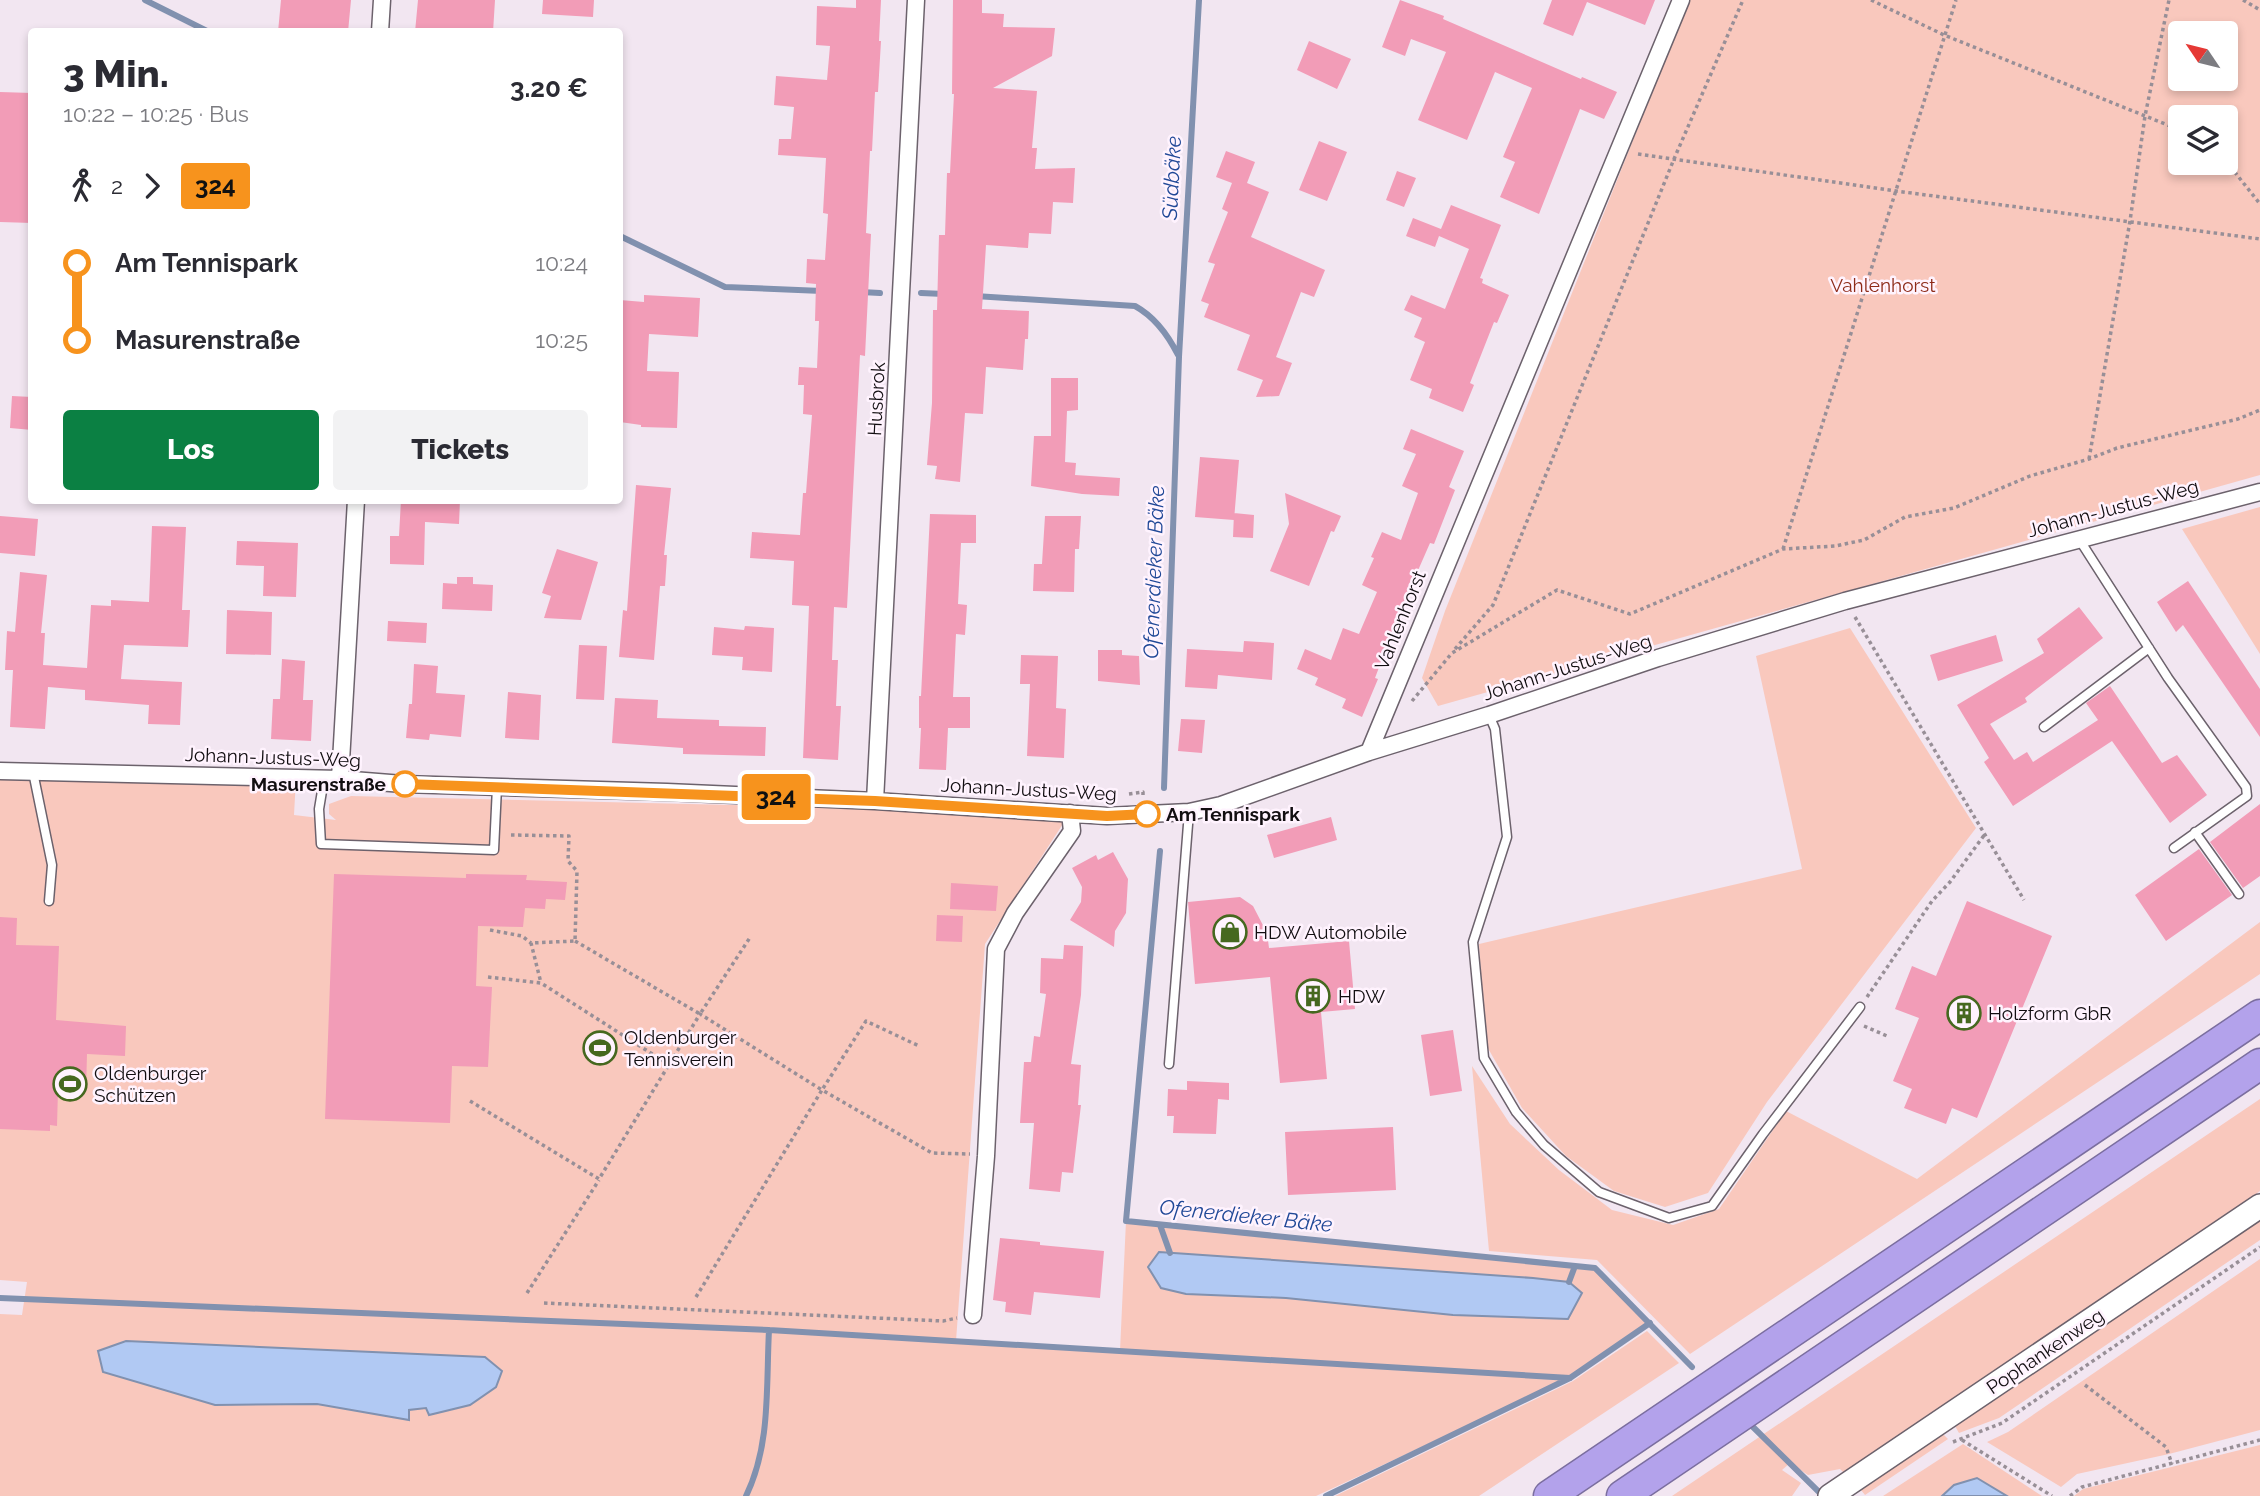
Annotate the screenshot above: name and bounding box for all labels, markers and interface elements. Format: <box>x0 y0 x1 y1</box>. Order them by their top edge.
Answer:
north arrow <box>2168 21 2238 91</box>
map controls <box>2168 21 2238 175</box>
text: 3 Min. <box>63 51 169 96</box>
text: 3.20 € <box>510 73 588 103</box>
text: 10:22 – 10:25 · Bus <box>63 100 249 127</box>
button: layers <box>2168 105 2238 175</box>
water label: Südbäke <box>1157 135 1186 222</box>
icon: walk <box>63 167 101 205</box>
icon: forward <box>133 167 171 205</box>
text: 324 <box>195 171 236 200</box>
text: 2 <box>111 172 123 199</box>
text: Am Tennispark <box>115 248 298 278</box>
text: 10:24 <box>535 249 588 276</box>
park label: Vahlenhorst <box>1830 274 1936 296</box>
text: Masurenstraße <box>115 325 300 355</box>
text: 10:25 <box>535 326 588 353</box>
street label: Husbrok <box>863 361 889 437</box>
button: Los <box>63 410 319 490</box>
button: Tickets <box>333 410 588 490</box>
street label: Johann-Justus-Weg <box>2025 475 2201 541</box>
water label: Ofenerdieker Bäke <box>1138 485 1169 659</box>
street label: Vahlenhorst <box>1370 566 1430 673</box>
street label: Johann-Justus-Weg <box>1480 629 1654 705</box>
street label: Johann-Justus-Weg <box>185 743 361 771</box>
marker: Masurenstraße <box>392 771 418 797</box>
place label: Masurenstraße <box>251 773 386 795</box>
street label: Johann-Justus-Weg <box>941 773 1117 805</box>
line badge: 324 <box>736 774 816 820</box>
text: 324 <box>756 782 796 811</box>
marker: Am Tennispark <box>1134 801 1160 827</box>
place label: Am Tennispark <box>1166 803 1300 825</box>
shop icon: HDW Automobile <box>1211 913 1249 951</box>
place label: HDW Automobile <box>1254 921 1407 943</box>
building icon: HDW <box>1294 977 1332 1015</box>
place label: HDW <box>1338 985 1385 1007</box>
building icon: Holzform GbR <box>1945 994 1983 1032</box>
place label: Holzform GbR <box>1988 1002 2112 1024</box>
place label: Oldenburger Tennisverein <box>624 1026 737 1070</box>
sports icon: Oldenburger Tennisverein <box>581 1029 619 1067</box>
place label: Oldenburger Schützen <box>94 1062 207 1106</box>
sports icon: Oldenburger Schützen <box>51 1065 89 1103</box>
water label: Ofenerdieker Bäke <box>1158 1194 1334 1237</box>
street label: Pophankenweg <box>1982 1304 2108 1398</box>

